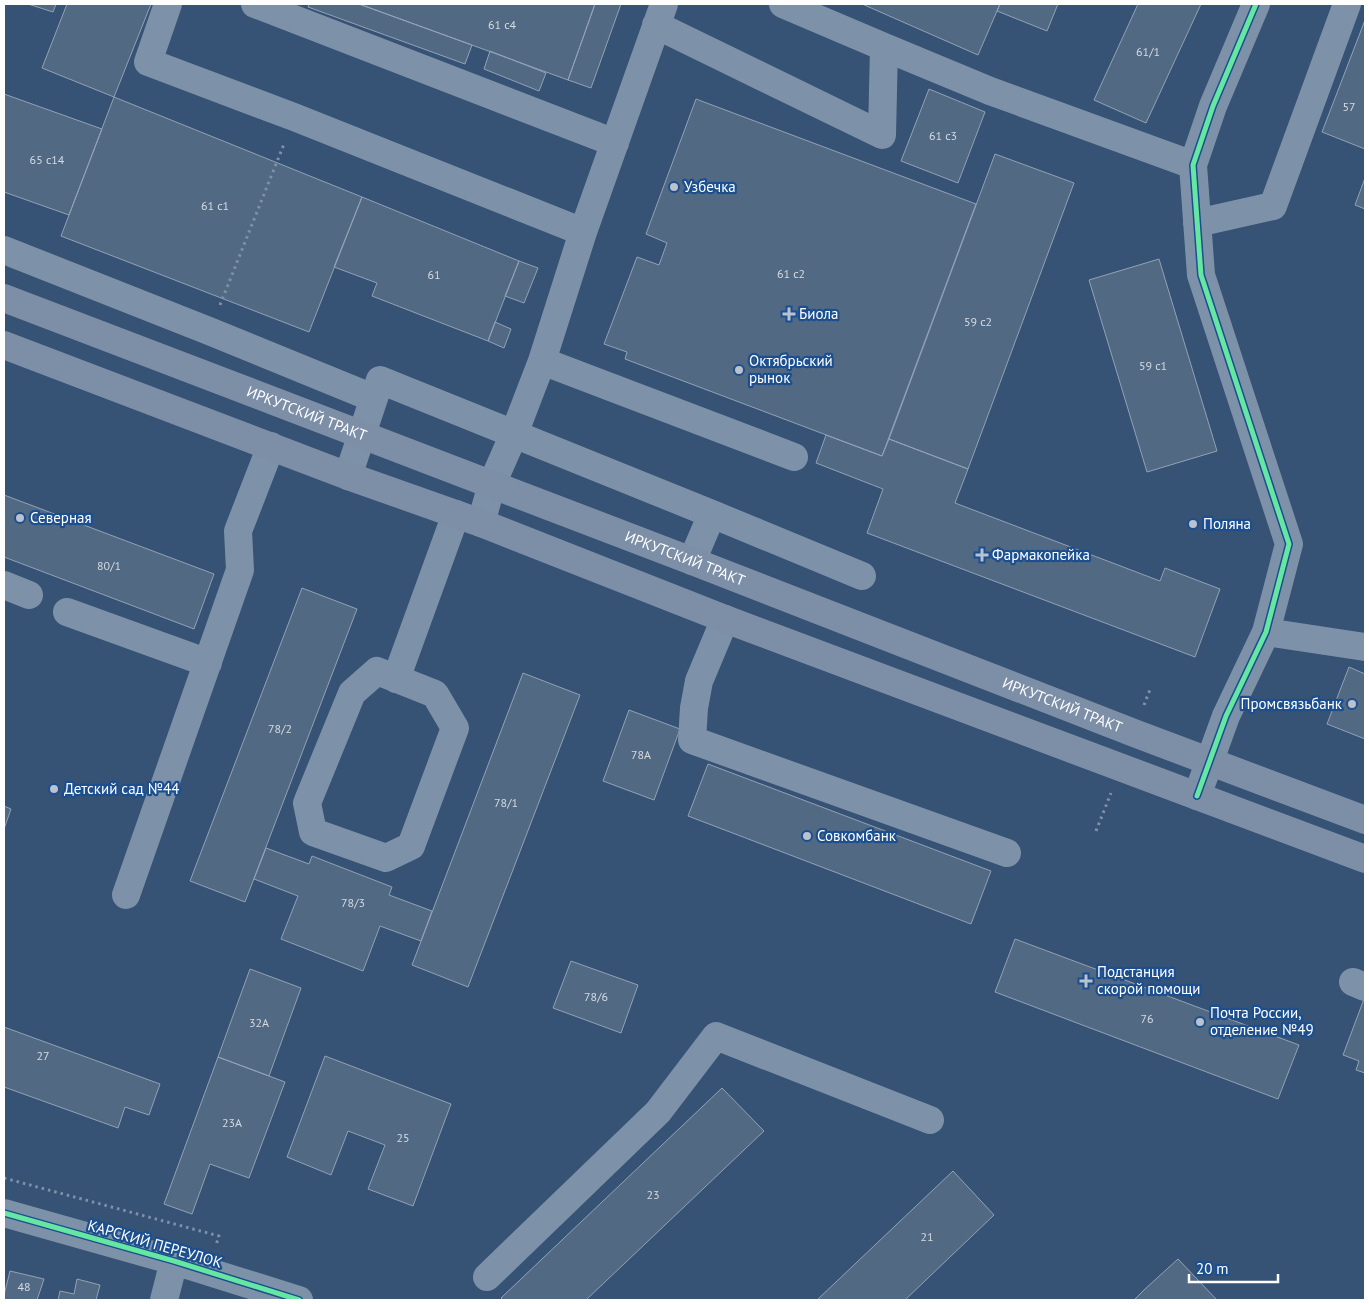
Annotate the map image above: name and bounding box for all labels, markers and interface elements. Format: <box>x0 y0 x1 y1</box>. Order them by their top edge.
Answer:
house number: 61 с4 <box>488 17 517 32</box>
house number: 61/1 <box>1136 44 1160 59</box>
house number: 57 <box>1342 99 1356 114</box>
house number: 61 с3 <box>929 128 957 143</box>
house number: 65 с14 <box>30 152 65 167</box>
place label: Узбечка <box>684 177 736 196</box>
marker: Узбечка <box>668 181 680 193</box>
house number: 61 с1 <box>201 198 229 213</box>
house number: 61 с2 <box>777 266 805 281</box>
house number: 61 <box>427 267 441 282</box>
place label: Биола <box>799 304 838 323</box>
marker: Биола <box>783 308 795 320</box>
house number: 59 с2 <box>964 314 992 329</box>
place label: Октябрьский рынок <box>749 351 833 387</box>
house number: 59 с1 <box>1139 358 1167 373</box>
marker: Октябрьский рынок <box>733 364 745 376</box>
street label: ИРКУТСКИЙ ТРАКТ <box>244 382 370 445</box>
place label: Северная <box>30 508 92 527</box>
marker: Северная <box>14 512 26 524</box>
place label: Поляна <box>1203 514 1251 533</box>
marker: Поляна <box>1187 518 1199 530</box>
street label: ИРКУТСКИЙ ТРАКТ <box>622 526 749 590</box>
place label: Фармакопейка <box>992 545 1090 564</box>
marker: Фармакопейка <box>976 549 988 561</box>
house number: 80/1 <box>97 558 121 573</box>
street label: ИРКУТСКИЙ ТРАКТ <box>1000 673 1126 737</box>
place label: Промсвязьбанк <box>1241 694 1343 713</box>
marker: Промсвязьбанк <box>1346 698 1358 710</box>
house number: 78/2 <box>268 721 292 736</box>
house number: 78А <box>631 747 651 762</box>
place label: Детский сад №44 <box>64 779 179 798</box>
marker: Детский сад №44 <box>48 783 60 795</box>
house number: 78/1 <box>494 795 518 810</box>
place label: Совкомбанк <box>817 826 897 845</box>
marker: Совкомбанк <box>801 830 813 842</box>
house number: 78/3 <box>341 895 365 910</box>
place label: Подстанция скорой помощи <box>1097 962 1200 998</box>
marker: Подстанция скорой помощи <box>1079 974 1093 988</box>
house number: 78/6 <box>584 989 608 1004</box>
place label: Почта России, отделение №49 <box>1210 1003 1314 1039</box>
house number: 76 <box>1140 1011 1154 1026</box>
house number: 32А <box>249 1015 269 1030</box>
marker: Почта России, отделение №49 <box>1194 1016 1206 1028</box>
house number: 27 <box>36 1048 50 1063</box>
house number: 23А <box>222 1115 242 1130</box>
house number: 25 <box>396 1130 410 1145</box>
house number: 23 <box>646 1187 660 1202</box>
street label: КАРСКИЙ ПЕРЕУЛОК <box>86 1215 225 1272</box>
house number: 21 <box>920 1229 934 1244</box>
scale bar <box>1189 1252 1278 1284</box>
text: 20 m <box>1196 1259 1229 1278</box>
house number: 48 <box>17 1279 31 1294</box>

